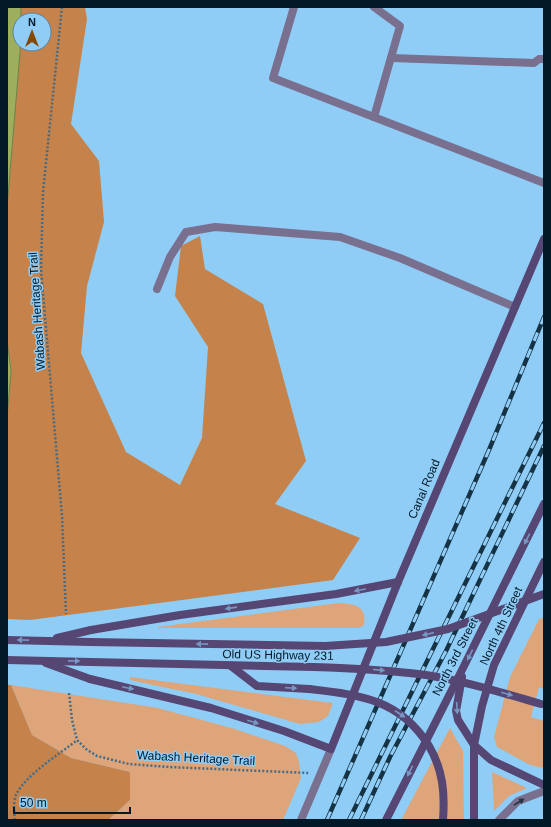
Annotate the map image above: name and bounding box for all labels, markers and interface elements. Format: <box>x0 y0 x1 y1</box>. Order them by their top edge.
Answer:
north arrow <box>12 12 52 52</box>
text: N <box>28 16 36 28</box>
street label: Wabash Heritage Trail <box>26 252 48 370</box>
street label: Canal Road <box>405 457 443 521</box>
one-way arrow <box>524 533 530 544</box>
street label: North 4th Street <box>477 584 526 667</box>
one-way arrow <box>353 587 366 593</box>
one-way arrow <box>225 605 237 611</box>
street label: North 3rd Street <box>429 615 481 698</box>
one-way arrow <box>422 631 434 637</box>
one-way arrow <box>16 637 29 643</box>
one-way arrow <box>195 641 208 647</box>
street label: Old US Highway 231 <box>222 647 334 663</box>
one-way arrow <box>466 650 473 661</box>
one-way arrow <box>68 658 80 665</box>
one-way arrow <box>373 667 386 674</box>
one-way arrow <box>122 685 134 691</box>
one-way arrow <box>285 685 298 691</box>
one-way arrow <box>501 691 513 697</box>
one-way arrow <box>453 702 460 714</box>
one-way arrow <box>394 710 406 717</box>
one-way arrow <box>248 719 260 725</box>
street label: Wabash Heritage Trail <box>137 748 255 768</box>
one-way arrow <box>407 765 413 776</box>
scale bar <box>14 789 130 815</box>
text: 50 m <box>20 796 47 810</box>
one-way arrow <box>514 798 524 806</box>

